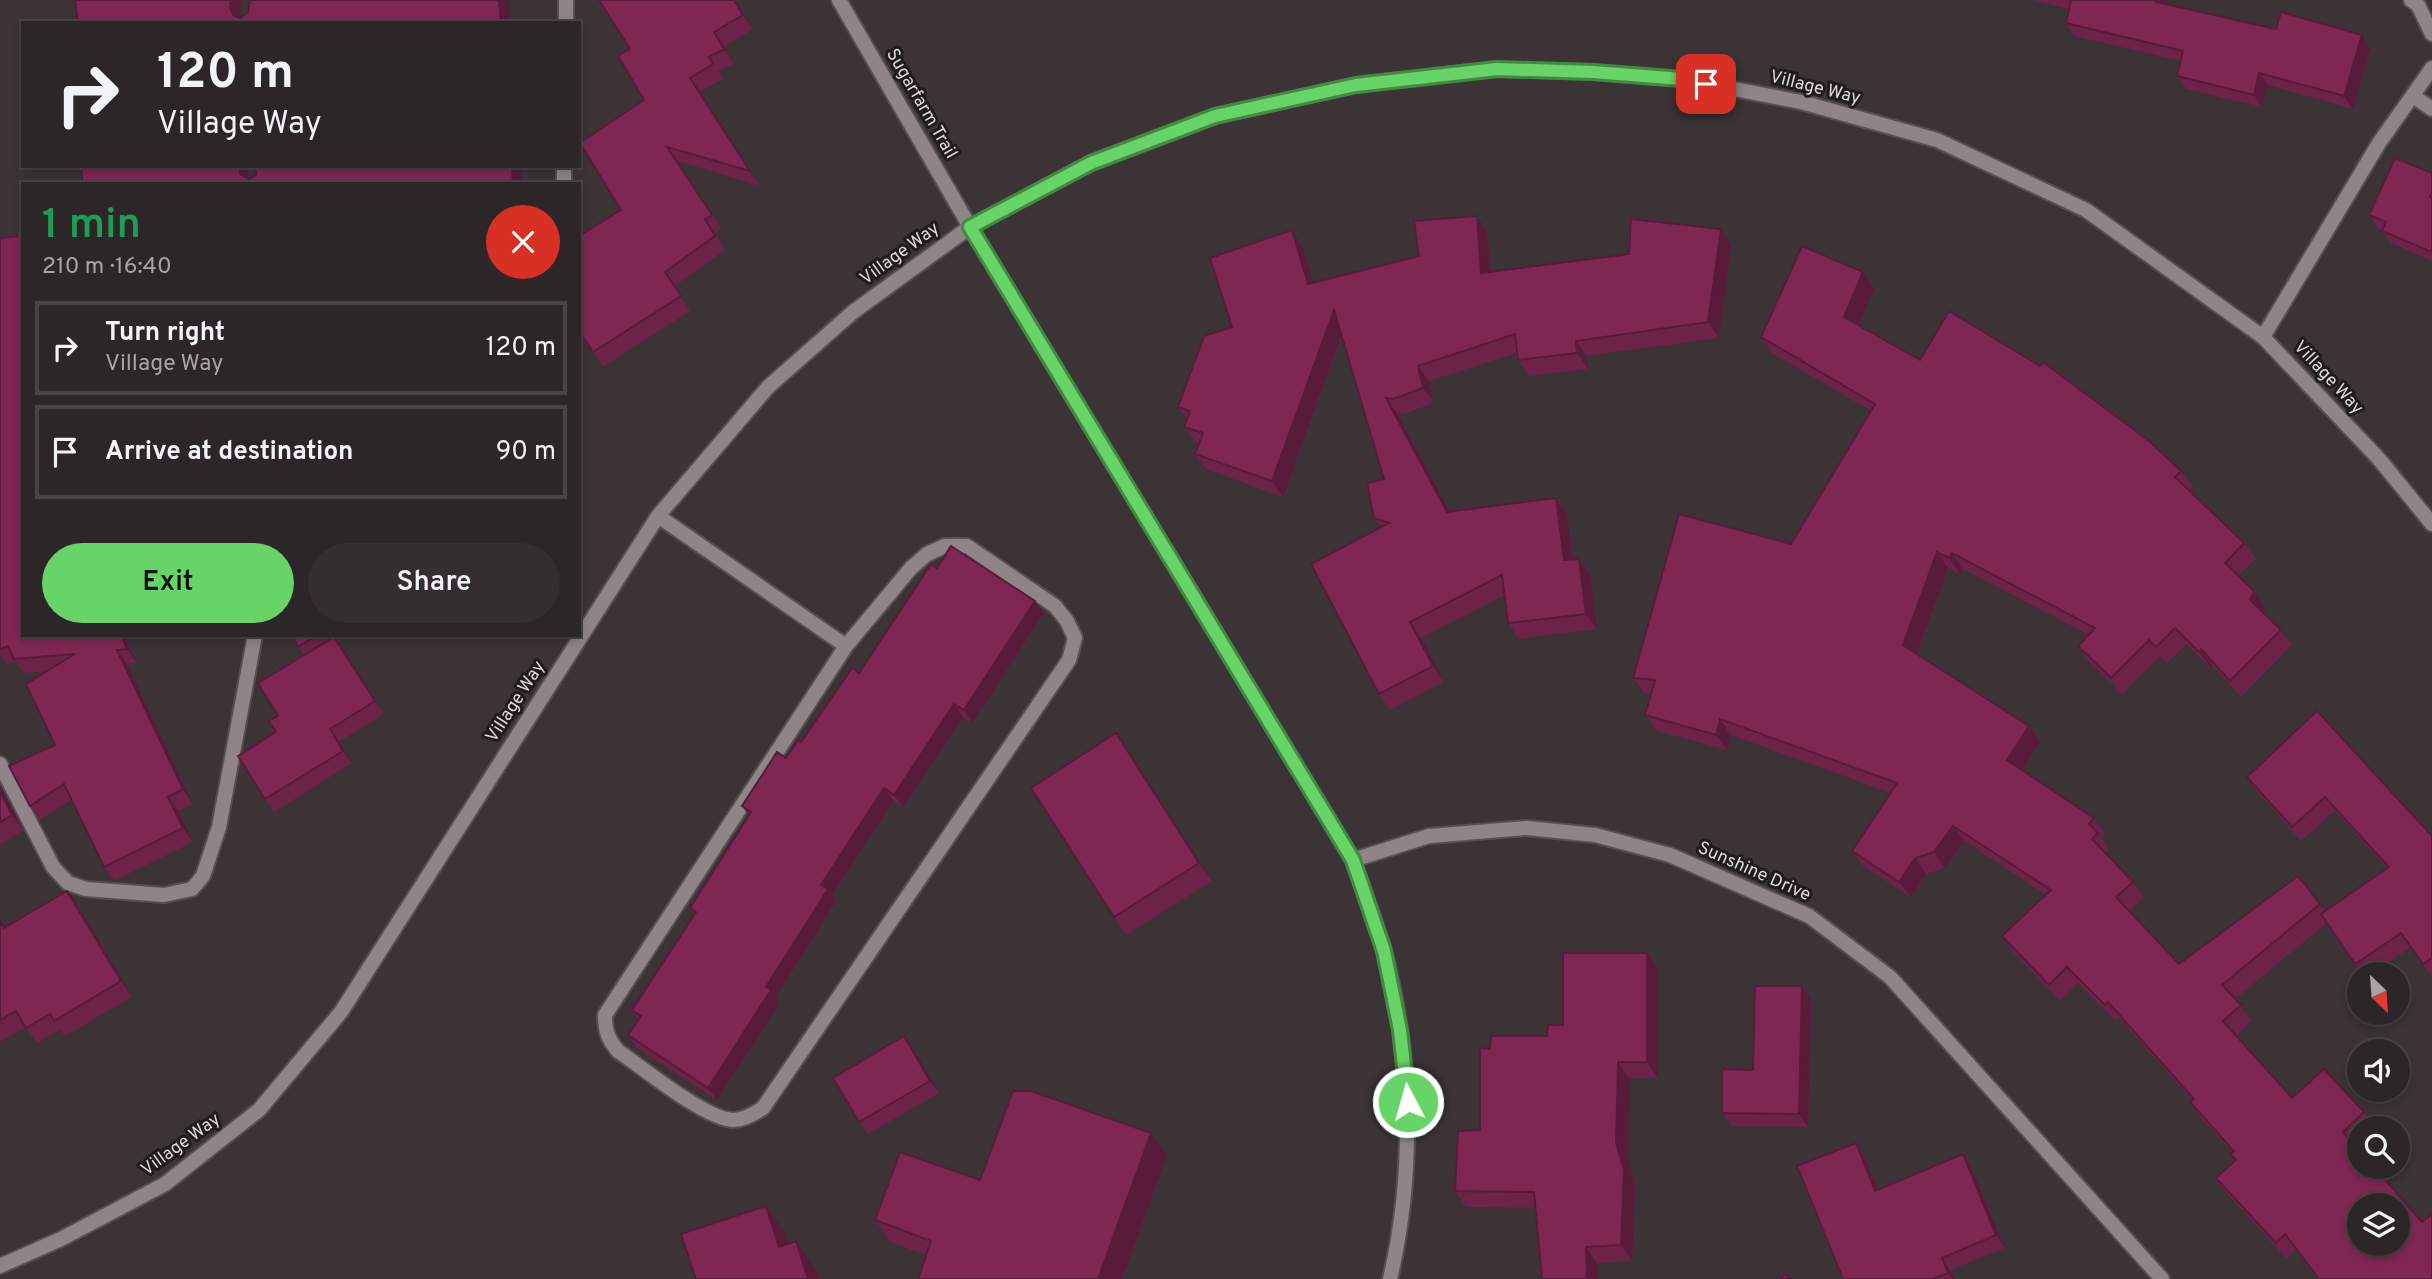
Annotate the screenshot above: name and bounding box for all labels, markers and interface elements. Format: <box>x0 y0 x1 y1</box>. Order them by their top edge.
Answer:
text: 120 m <box>157 44 294 106</box>
street label: Sugarfarm Trail <box>880 45 962 163</box>
icon: right <box>42 49 133 140</box>
pin <box>1676 54 1736 114</box>
icon: arrive <box>1687 65 1725 103</box>
street label: Village Way <box>1767 66 1863 110</box>
text: Village Way <box>157 105 322 145</box>
text: 1 min <box>42 200 141 253</box>
button: close <box>486 205 560 279</box>
street label: Village Way <box>856 217 944 291</box>
text: 210 m · 16:40 <box>42 253 172 282</box>
text: Turn right <box>105 317 225 350</box>
icon: right <box>46 329 84 367</box>
text: 120 m <box>486 332 556 365</box>
street label: Village Way <box>2288 336 2368 420</box>
text: Village Way <box>105 350 223 379</box>
icon: arrive <box>46 433 84 471</box>
text: Arrive at destination <box>105 436 353 469</box>
text: 90 m <box>496 436 556 469</box>
button: Exit <box>42 543 294 623</box>
button: Share <box>308 543 560 623</box>
street label: Village Way <box>481 657 551 747</box>
street label: Sunshine Drive <box>1694 837 1814 907</box>
north arrow <box>2347 962 2410 1026</box>
map controls <box>2347 962 2410 1256</box>
button: sound <box>2347 1039 2410 1102</box>
position arrow <box>1371 1065 1445 1139</box>
street label: Village Way <box>137 1108 225 1182</box>
button: search <box>2347 1116 2410 1179</box>
button: layers <box>2347 1193 2410 1256</box>

